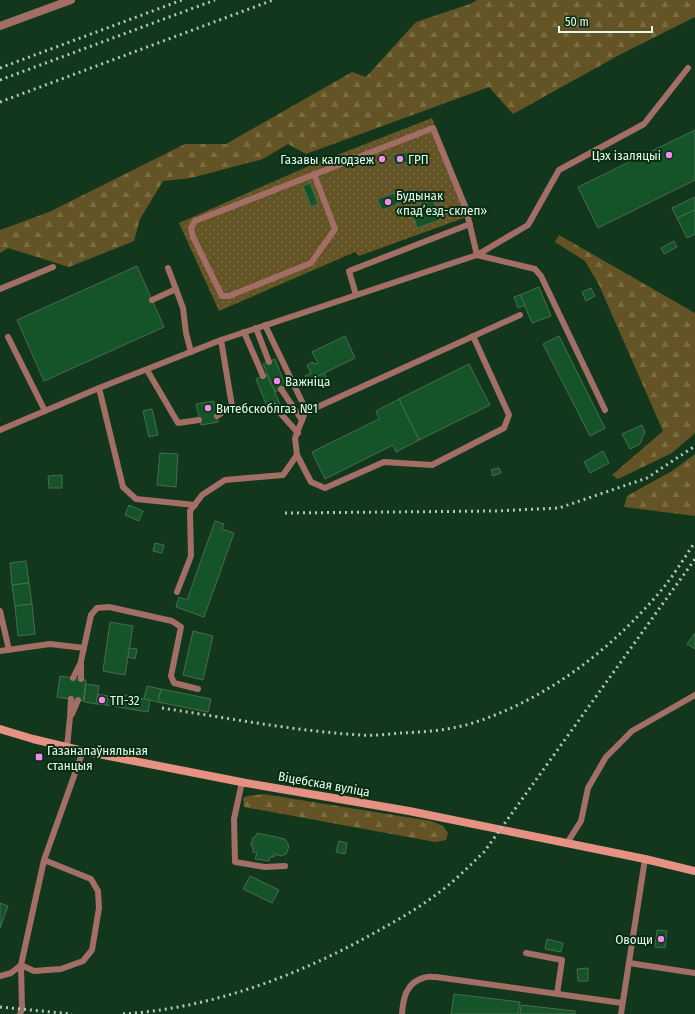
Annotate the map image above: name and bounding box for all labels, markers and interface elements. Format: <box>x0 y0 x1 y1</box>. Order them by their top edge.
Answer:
scale bar <box>559 8 652 34</box>
text: 50 m <box>565 15 589 29</box>
place label: Цэх ізаляцыі <box>592 148 661 163</box>
marker: Цэх ізаляцыі <box>664 150 674 160</box>
place label: Газавы калодзеж <box>280 152 375 167</box>
place label: ГРП <box>408 152 429 167</box>
marker: Газавы калодзеж <box>377 154 387 164</box>
marker: ГРП <box>395 154 405 164</box>
place label: Будынак «падʼезд-склеп» <box>396 188 487 218</box>
marker: Будынак «падʼезд-склеп» <box>383 197 393 207</box>
place label: Важніца <box>285 374 330 389</box>
marker: Важніца <box>272 376 282 386</box>
place label: Витебскоблгаз №1 <box>216 401 318 416</box>
marker: Витебскоблгаз №1 <box>203 403 213 413</box>
place label: ТП-32 <box>110 693 140 708</box>
marker: ТП-32 <box>97 695 107 705</box>
place label: Газанапаўняльная станцыя <box>47 743 148 773</box>
marker: Газанапаўняльная станцыя <box>34 752 44 762</box>
street label: Віцебская вуліца <box>277 769 371 799</box>
place label: Овощи <box>615 932 653 947</box>
marker: Овощи <box>656 934 666 944</box>

